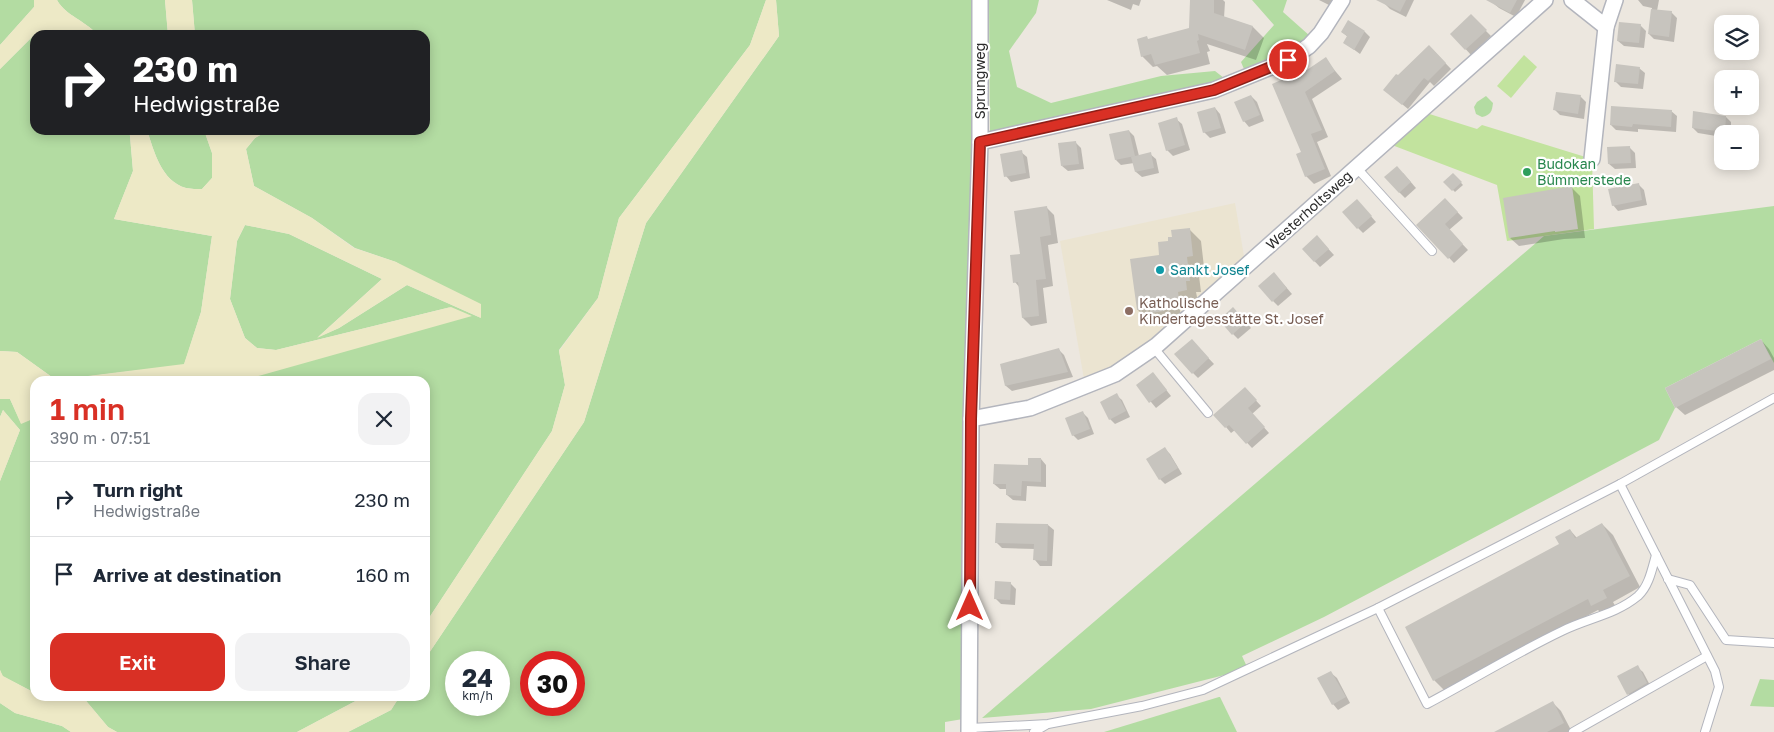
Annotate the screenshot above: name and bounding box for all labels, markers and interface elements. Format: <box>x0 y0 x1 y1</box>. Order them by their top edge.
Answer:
map controls <box>1714 15 1759 170</box>
button: layers <box>1714 15 1759 60</box>
pin <box>1267 39 1309 81</box>
street label: Sprungweg <box>971 43 988 119</box>
icon: arrive <box>1274 46 1302 74</box>
text: 230 m <box>133 48 238 90</box>
icon: right <box>50 50 115 115</box>
button: + <box>1714 70 1759 115</box>
text: Hedwigstraße <box>133 90 280 117</box>
button: − <box>1714 125 1759 170</box>
place label: Budokan Bümmerstede <box>1537 155 1631 188</box>
marker: Budokan Bümmerstede <box>1521 166 1533 178</box>
street label: Westerholtsweg <box>1262 167 1355 253</box>
place label: Sankt Josef <box>1170 261 1249 278</box>
marker: Sankt Josef <box>1154 264 1166 276</box>
place label: Katholische Kindertagesstätte St. Josef <box>1139 294 1324 327</box>
marker: Katholische Kindertagesstätte St. Josef <box>1123 305 1135 317</box>
text: 1 min <box>50 391 125 427</box>
button: close <box>358 393 410 445</box>
text: 390 m · 07:51 <box>50 428 150 448</box>
text: Turn right <box>93 478 183 501</box>
icon: right <box>50 485 78 513</box>
text: 230 m <box>355 488 410 511</box>
text: Hedwigstraße <box>93 501 200 521</box>
icon: arrive <box>50 560 78 588</box>
text: Arrive at destination <box>93 563 281 586</box>
text: 160 m <box>356 563 410 586</box>
position arrow <box>943 579 995 631</box>
button: Exit <box>50 633 225 691</box>
button: Share <box>235 633 410 691</box>
speed limit sign: 30 <box>520 651 585 716</box>
text: 24 <box>462 662 493 693</box>
text: km/h <box>462 688 493 703</box>

